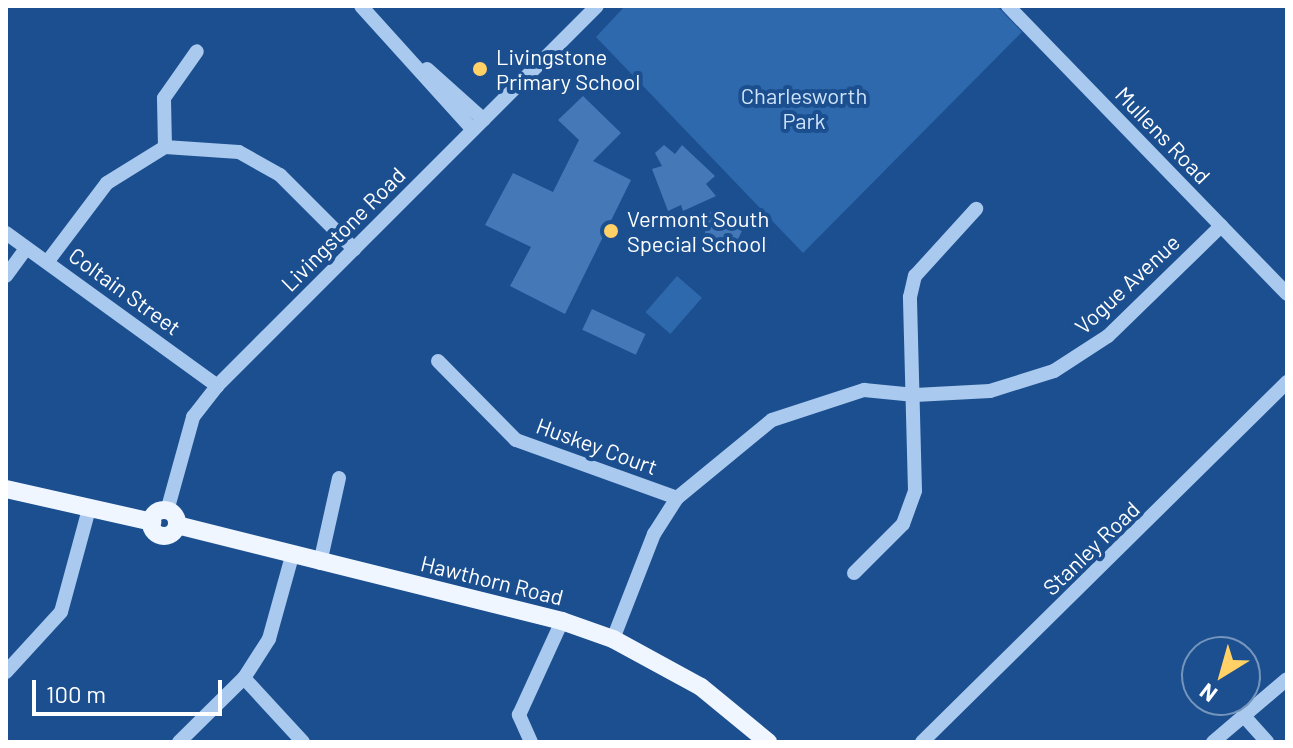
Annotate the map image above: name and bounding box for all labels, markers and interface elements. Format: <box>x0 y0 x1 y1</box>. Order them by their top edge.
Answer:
place label: Livingstone Primary School <box>496 43 640 94</box>
marker: Livingstone Primary School <box>471 60 489 78</box>
street label: Mullens Road <box>1110 81 1216 189</box>
park label: Charlesworth Park <box>741 82 867 134</box>
street label: Livingstone Road <box>276 162 410 296</box>
place label: Vermont South Special School <box>627 205 769 256</box>
marker: Vermont South Special School <box>602 222 620 240</box>
street label: Vogue Avenue <box>1069 229 1185 339</box>
street label: Coltain Street <box>64 242 186 340</box>
street label: Huskey Court <box>533 412 661 480</box>
street label: Stanley Road <box>1037 496 1145 600</box>
street label: Hawthorn Road <box>418 550 566 610</box>
north arrow <box>1181 636 1261 716</box>
scale bar <box>36 664 226 714</box>
text: 100 m <box>46 679 106 708</box>
text: N <box>1194 679 1221 708</box>

